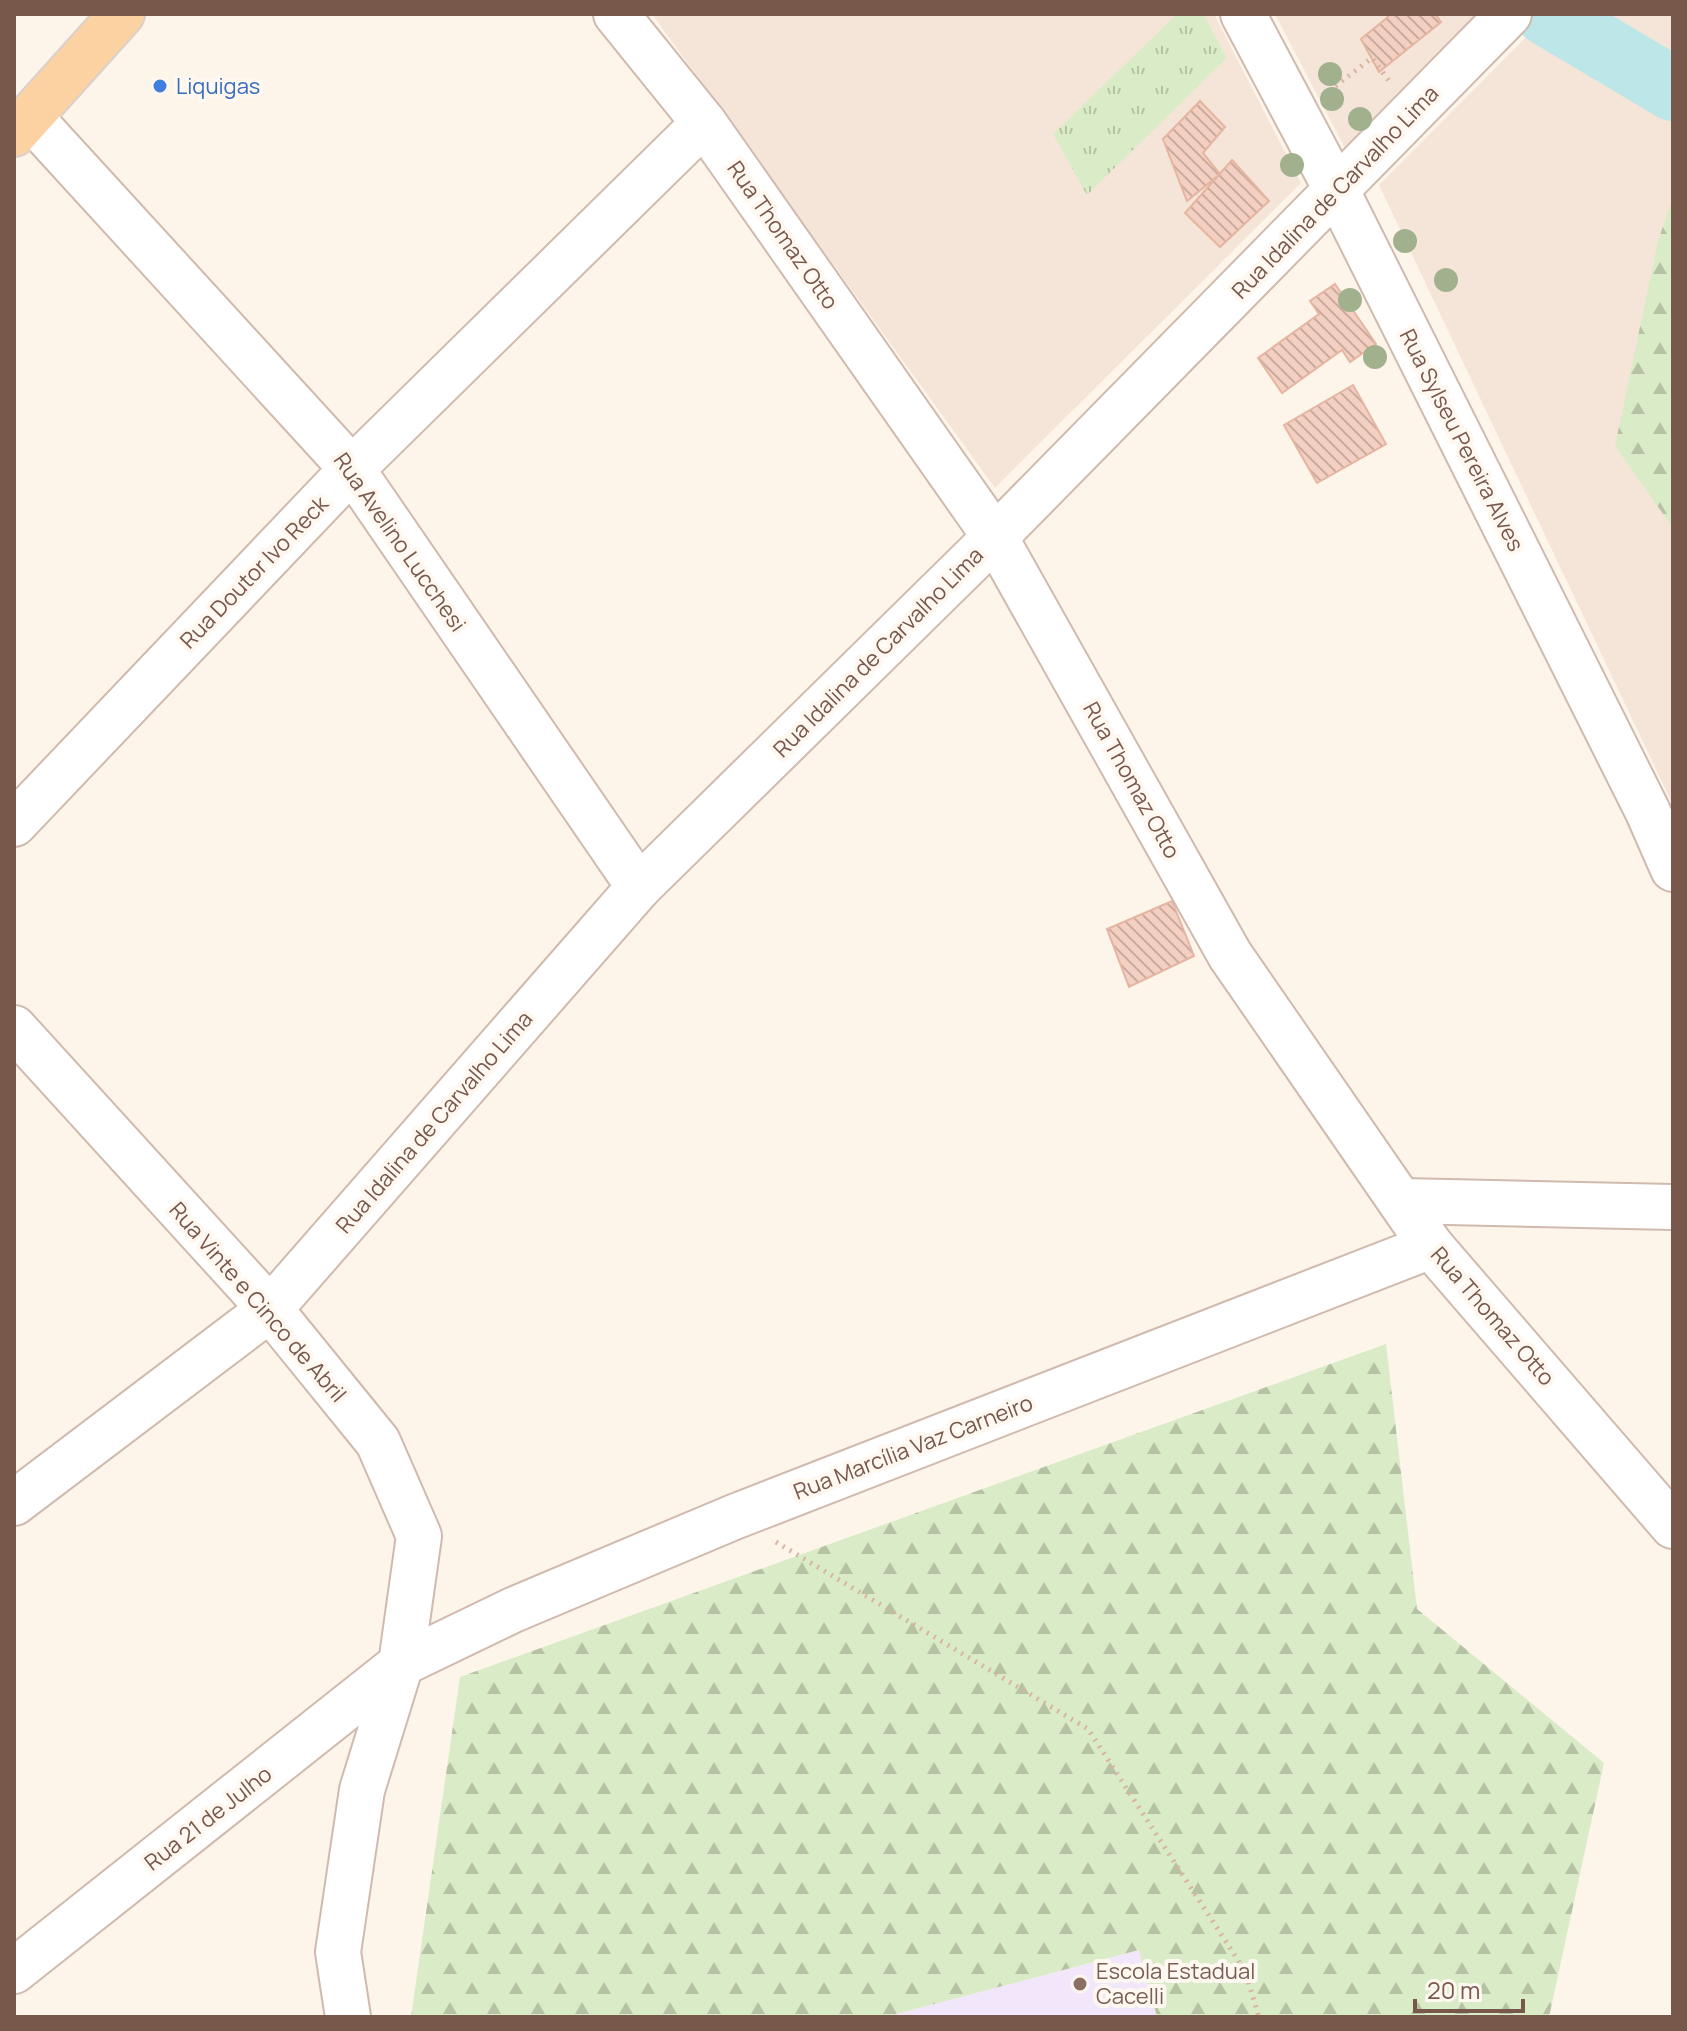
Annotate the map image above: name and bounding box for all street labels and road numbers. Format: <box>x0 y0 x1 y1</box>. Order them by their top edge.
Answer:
street label: Rua Idalina de Carvalho Lima <box>1225 79 1445 305</box>
street label: Rua Thomaz Otto <box>721 155 845 315</box>
street label: Rua Sylseu Pereira Alves <box>1393 324 1531 556</box>
street label: Rua Avelino Lucchesi <box>327 447 473 637</box>
street label: Rua Doutor Ivo Reck <box>173 488 335 655</box>
street label: Rua Idalina de Carvalho Lima <box>766 540 990 764</box>
street label: Rua Thomaz Otto <box>1076 696 1188 864</box>
street label: Rua Idalina de Carvalho Lima <box>329 1004 539 1240</box>
street label: Rua Vinte e Cinco de Abril <box>163 1196 353 1408</box>
street label: Rua Thomaz Otto <box>1424 1240 1562 1392</box>
street label: Rua Marcília Vaz Carneiro <box>789 1387 1037 1507</box>
street label: Rua 21 de Julho <box>138 1759 278 1877</box>

